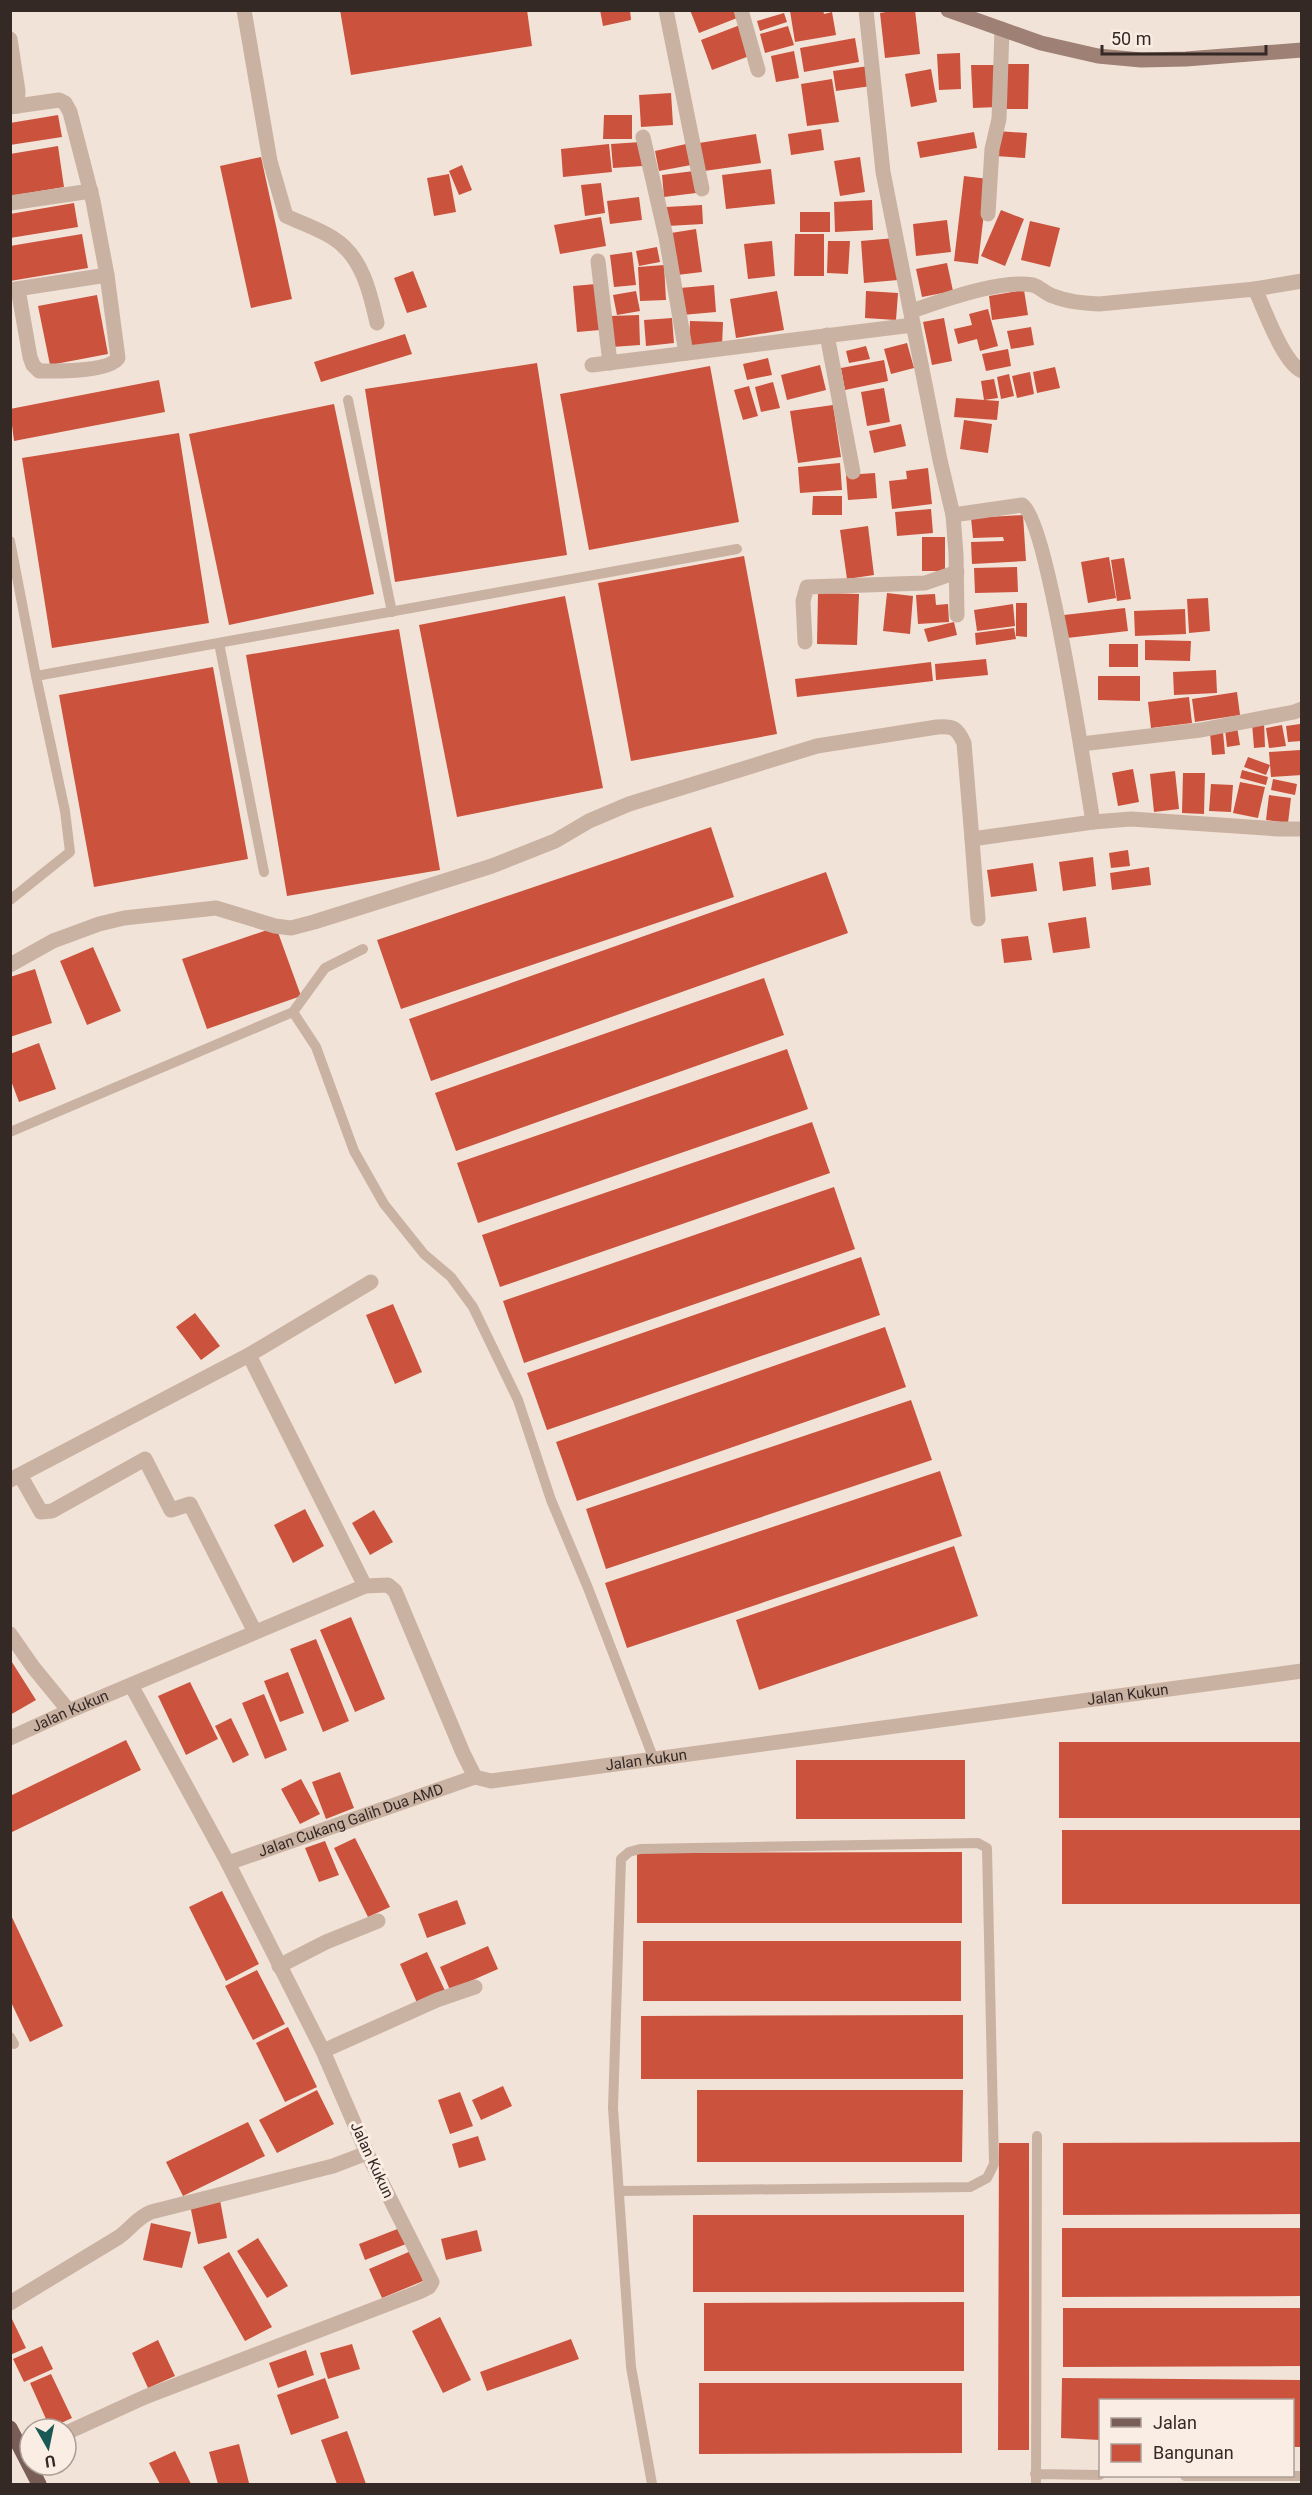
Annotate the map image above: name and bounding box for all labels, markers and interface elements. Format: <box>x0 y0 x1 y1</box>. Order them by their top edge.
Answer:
scale bar <box>1102 18 1266 56</box>
text: 50 m <box>1111 28 1151 49</box>
street label: Jalan Kukun <box>1086 1680 1170 1709</box>
street label: Jalan Kukun <box>29 1686 111 1736</box>
street label: Jalan Kukun <box>604 1746 688 1774</box>
street label: Jalan Cukang Galih Dua AMD <box>256 1780 446 1861</box>
street label: Jalan Kukun <box>347 2119 397 2201</box>
legend <box>1099 2399 1294 2477</box>
text: Jalan <box>1153 2412 1197 2433</box>
north arrow <box>18 2417 78 2477</box>
text: Bangunan <box>1153 2442 1234 2463</box>
text: U <box>44 2451 57 2472</box>

